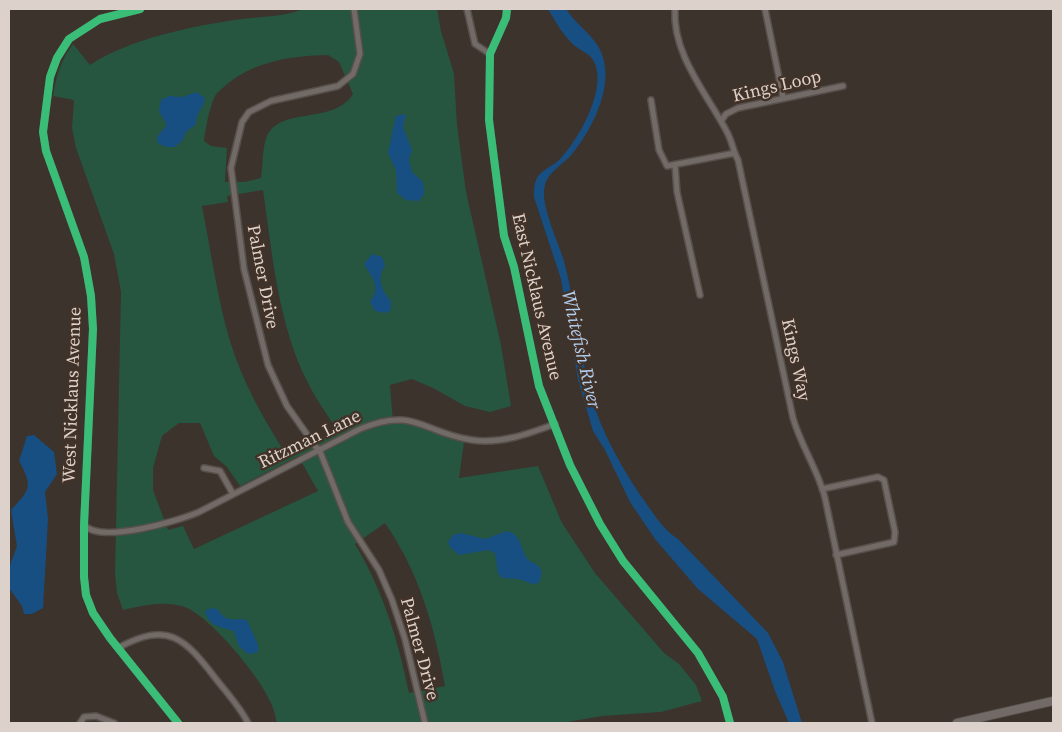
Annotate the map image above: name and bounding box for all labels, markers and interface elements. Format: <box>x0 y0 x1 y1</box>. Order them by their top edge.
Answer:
street label: Kings Loop <box>731 66 823 108</box>
street label: East Nicklaus Avenue <box>506 211 566 383</box>
street label: Palmer Drive <box>241 223 283 331</box>
water label: Whitefish River <box>555 289 605 411</box>
street label: West Nicklaus Avenue <box>59 307 87 483</box>
street label: Kings Way <box>776 317 814 403</box>
street label: Ritzman Lane <box>255 406 365 474</box>
street label: Palmer Drive <box>395 595 443 703</box>

